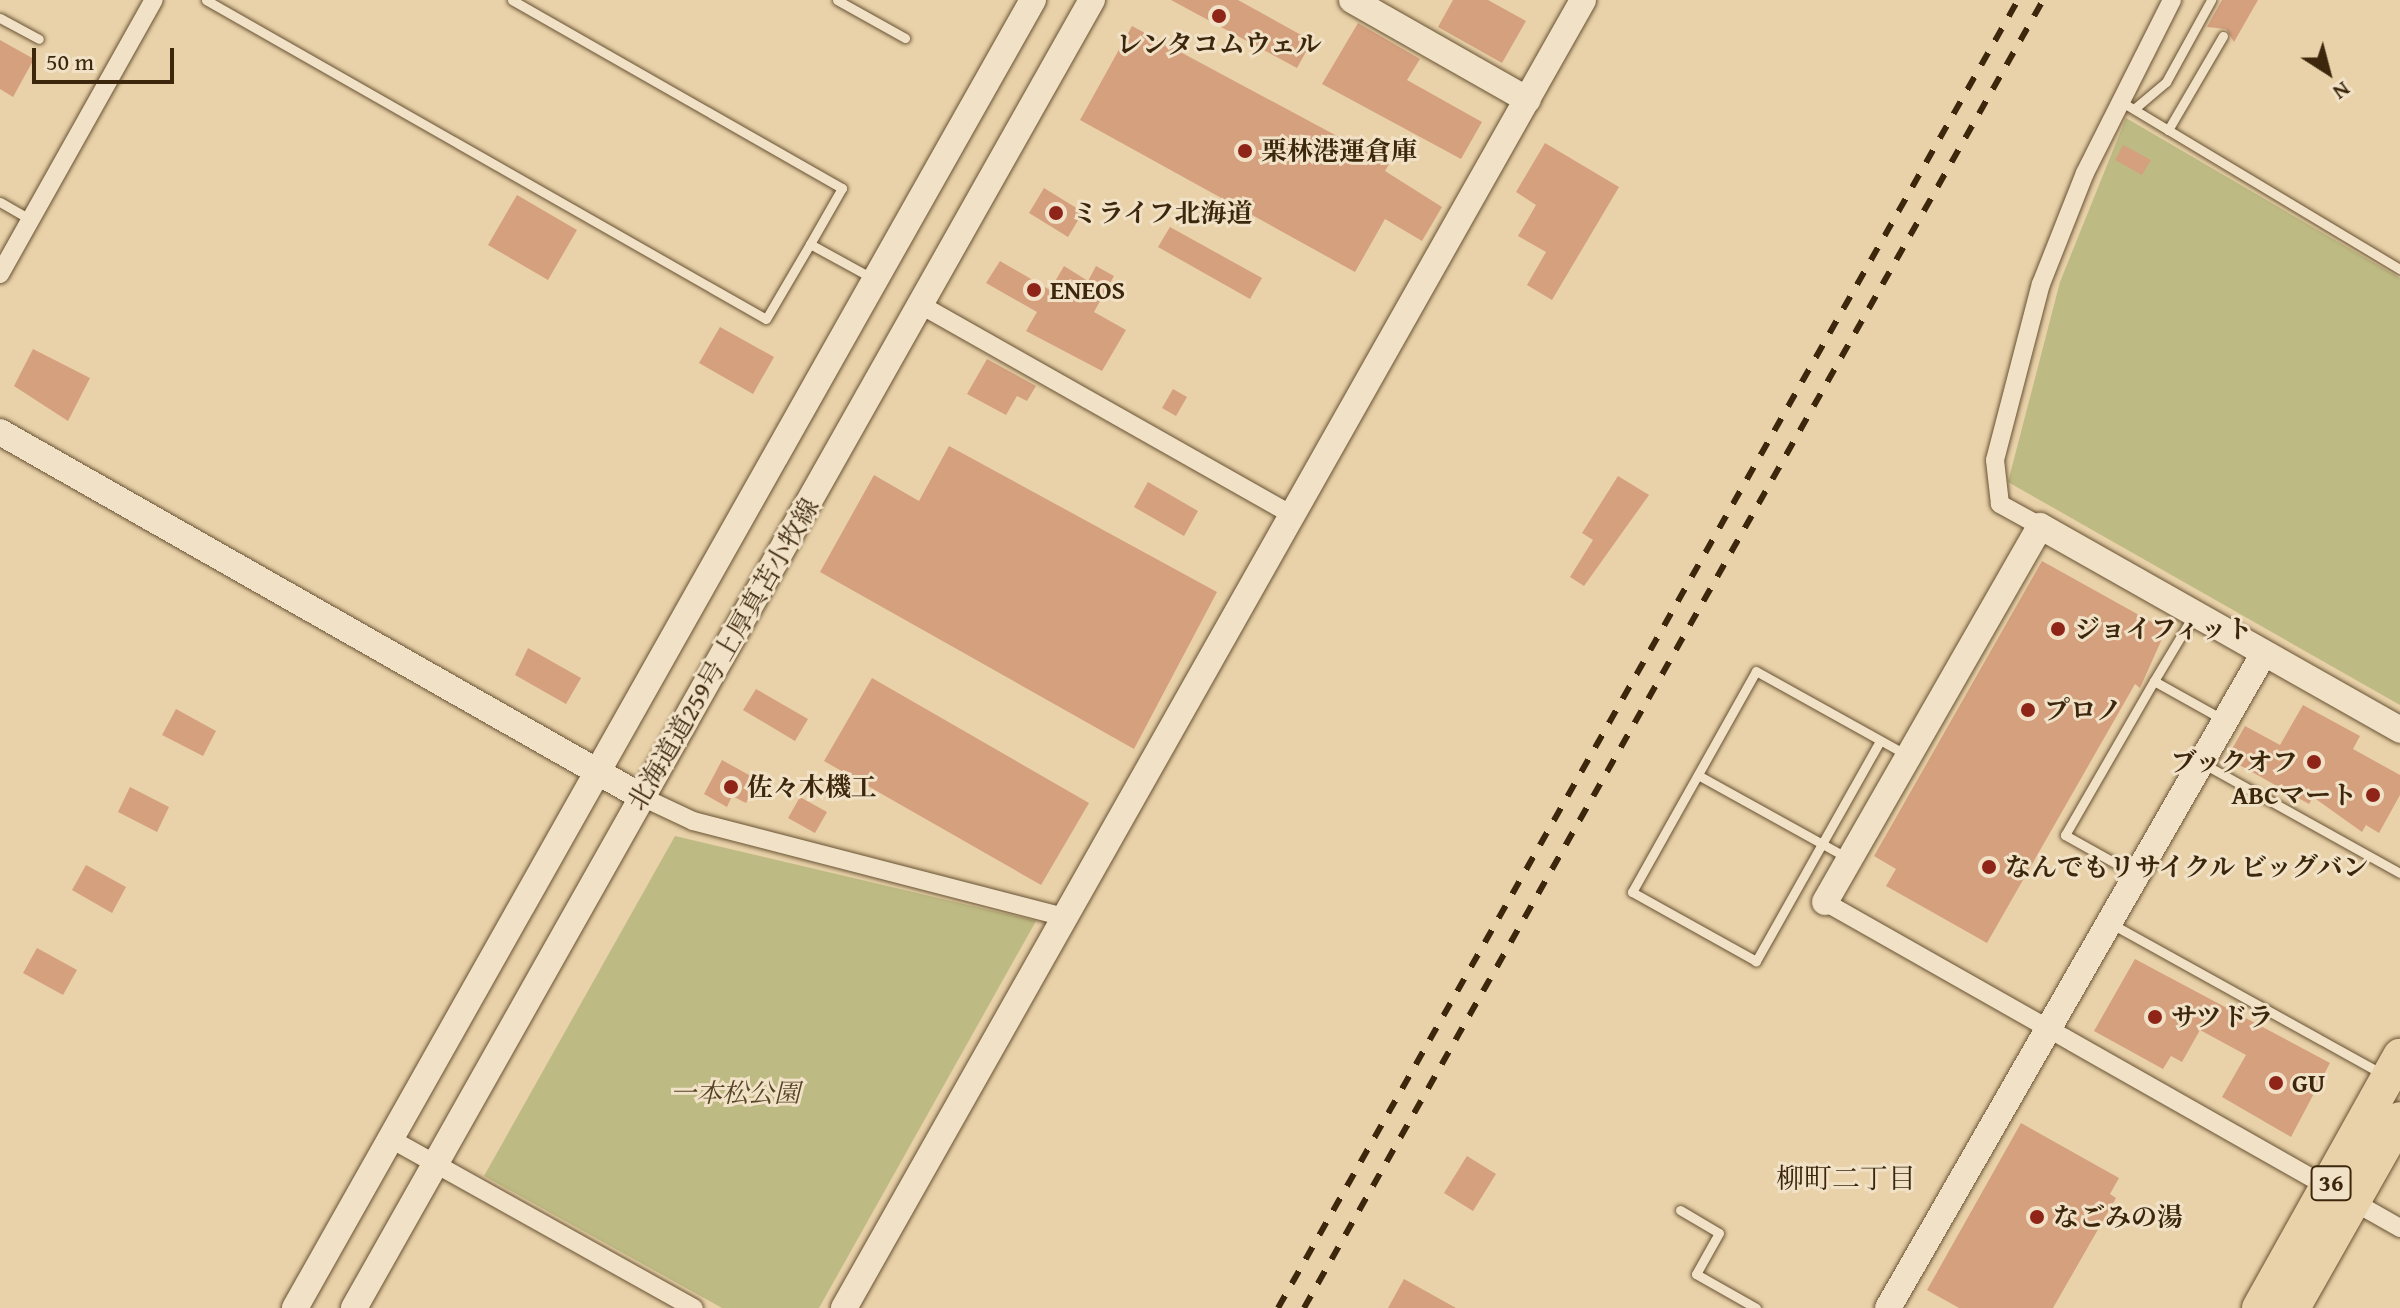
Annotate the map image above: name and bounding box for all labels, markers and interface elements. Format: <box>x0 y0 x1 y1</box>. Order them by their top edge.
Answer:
marker: レンタコムウェル <box>1210 7 1228 25</box>
place label: レンタコムウェル <box>1115 28 1323 60</box>
scale bar <box>36 32 178 82</box>
north arrow <box>2288 32 2368 112</box>
text: 50 m <box>46 44 94 79</box>
text: N <box>2327 74 2357 109</box>
place label: 栗林港運倉庫 <box>1261 135 1417 167</box>
marker: 栗林港運倉庫 <box>1236 142 1254 160</box>
place label: ミライフ北海道 <box>1072 197 1254 229</box>
marker: ミライフ北海道 <box>1047 204 1065 222</box>
place label: ENEOS <box>1050 274 1125 306</box>
marker: ENEOS <box>1025 281 1043 299</box>
street label: 北海道道259号 上厚真苫小牧線 <box>621 492 825 816</box>
place label: ジョイフィット <box>2074 613 2256 645</box>
marker: ジョイフィット <box>2049 620 2067 638</box>
place label: プロノ <box>2044 694 2122 726</box>
marker: プロノ <box>2019 701 2037 719</box>
place label: ブックオフ <box>2168 746 2298 778</box>
marker: ブックオフ <box>2305 753 2323 771</box>
place label: 佐々木機工 <box>747 771 877 803</box>
marker: 佐々木機工 <box>722 778 740 796</box>
place label: ABCマート <box>2232 779 2357 811</box>
marker: ABCマート <box>2364 786 2382 804</box>
place label: なんでもリサイクル ビッグバン <box>2005 851 2375 883</box>
marker: なんでもリサイクル ビッグバン <box>1980 858 1998 876</box>
place label: サツドラ <box>2171 1001 2275 1033</box>
marker: サツドラ <box>2146 1008 2164 1026</box>
place label: GU <box>2292 1067 2325 1099</box>
marker: GU <box>2267 1074 2285 1092</box>
park label: 一本松公園 <box>670 1077 800 1109</box>
district label: 柳町二丁目 <box>1776 1161 1916 1195</box>
road number: 36 <box>2309 1163 2353 1203</box>
place label: なごみの湯 <box>2053 1201 2183 1233</box>
marker: なごみの湯 <box>2028 1208 2046 1226</box>

